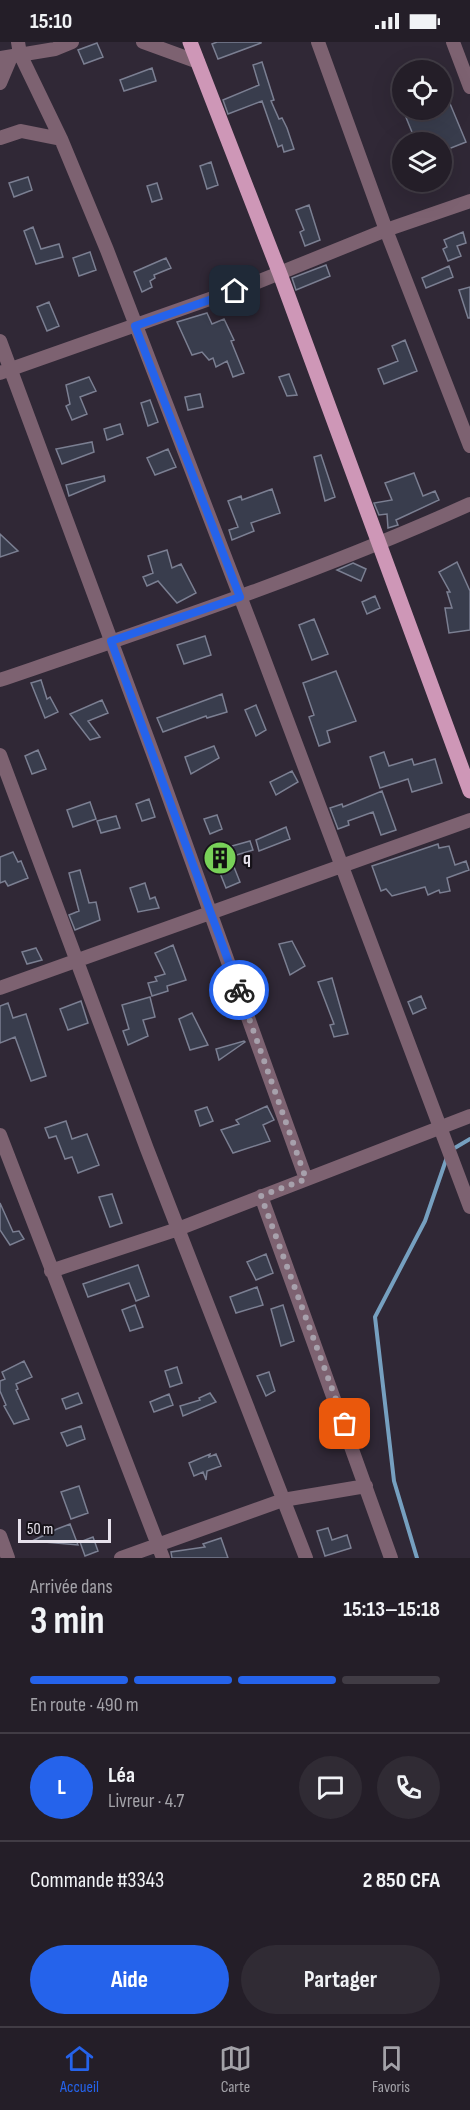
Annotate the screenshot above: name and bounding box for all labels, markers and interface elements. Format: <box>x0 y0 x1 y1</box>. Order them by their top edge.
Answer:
text: 15:10 <box>30 8 72 35</box>
map controls <box>392 60 452 192</box>
button: locate <box>392 60 452 120</box>
button: layers <box>392 132 452 192</box>
pin <box>209 265 260 316</box>
icon: home <box>218 274 251 307</box>
building icon: q <box>202 840 238 876</box>
place label: q <box>243 848 251 869</box>
courier <box>209 960 269 1020</box>
icon: bike <box>223 974 256 1007</box>
pin <box>319 1398 370 1449</box>
icon: bag <box>328 1407 361 1440</box>
scale bar <box>18 1516 111 1544</box>
text: 50 m <box>27 1520 53 1539</box>
text: Arrivée dans <box>30 1575 113 1599</box>
text: 15:13–15:18 <box>343 1596 440 1623</box>
text: 3 min <box>30 1598 105 1645</box>
text: En route · 490 m <box>30 1693 139 1717</box>
button: chat <box>299 1756 362 1819</box>
button: phone <box>377 1756 440 1819</box>
text: Léa <box>108 1762 135 1789</box>
text: L <box>57 1774 66 1801</box>
text: Livreur · 4.7 <box>108 1789 184 1813</box>
text: Commande #3343 <box>30 1867 164 1894</box>
text: 2 850 CFA <box>363 1867 440 1894</box>
button: Aide <box>30 1945 229 2014</box>
button: Partager <box>241 1945 440 2014</box>
tab: Accueil <box>60 2042 99 2097</box>
tab: Carte <box>219 2042 252 2097</box>
tab: Favoris <box>372 2042 410 2097</box>

